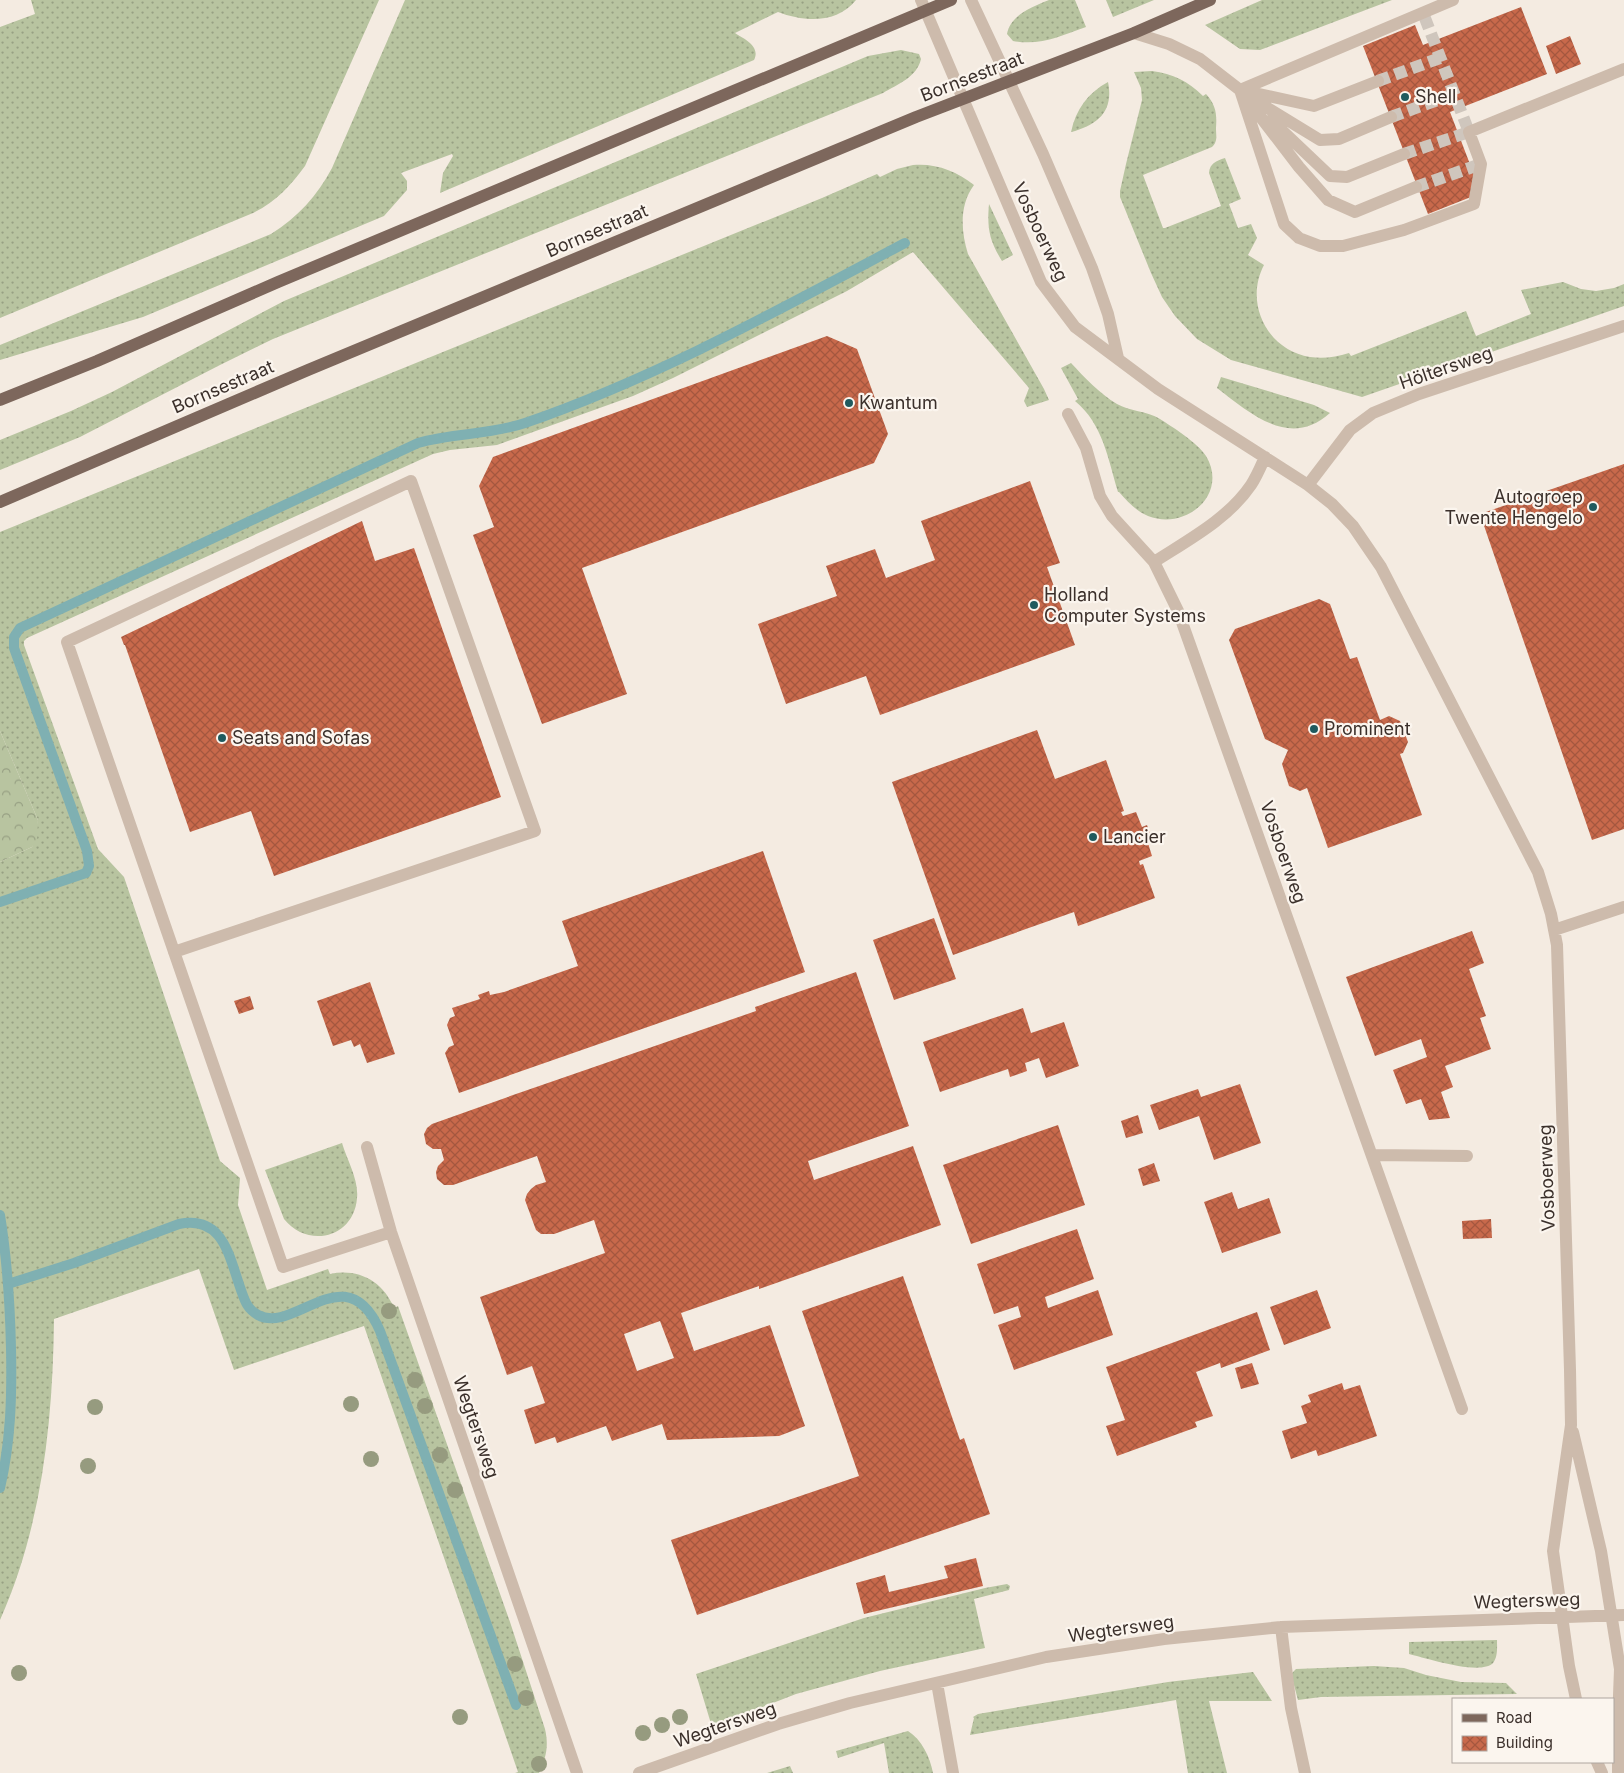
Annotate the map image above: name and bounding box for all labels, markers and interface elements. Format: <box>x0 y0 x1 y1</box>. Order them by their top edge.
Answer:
street label: Bornsestraat <box>917 47 1026 106</box>
place label: Shell <box>1415 86 1456 107</box>
marker: Shell <box>1399 91 1411 103</box>
street label: Vosboerweg <box>1008 179 1073 285</box>
street label: Bornsestraat <box>543 200 651 261</box>
street label: Höltersweg <box>1396 342 1495 393</box>
street label: Bornsestraat <box>169 356 277 417</box>
place label: Kwantum <box>859 392 938 413</box>
marker: Kwantum <box>843 397 855 409</box>
place label: Autogroep Twente Hengelo <box>1445 486 1583 528</box>
marker: Autogroep Twente Hengelo <box>1587 501 1599 513</box>
place label: Holland Computer Systems <box>1044 584 1206 626</box>
marker: Holland Computer Systems <box>1028 599 1040 611</box>
place label: Prominent <box>1324 718 1411 739</box>
marker: Prominent <box>1308 723 1320 735</box>
place label: Seats and Sofas <box>232 727 370 748</box>
marker: Seats and Sofas <box>216 732 228 744</box>
street label: Vosboerweg <box>1256 798 1311 906</box>
place label: Lancier <box>1103 826 1166 847</box>
marker: Lancier <box>1087 831 1099 843</box>
street label: Vosboerweg <box>1534 1124 1559 1232</box>
street label: Wegtersweg <box>449 1373 504 1481</box>
street label: Wegtersweg <box>1473 1588 1581 1613</box>
street label: Wegtersweg <box>1067 1611 1175 1646</box>
street label: Wegtersweg <box>671 1697 779 1752</box>
legend <box>1452 1698 1614 1763</box>
text: Road <box>1496 1708 1532 1727</box>
text: Building <box>1496 1733 1553 1752</box>

